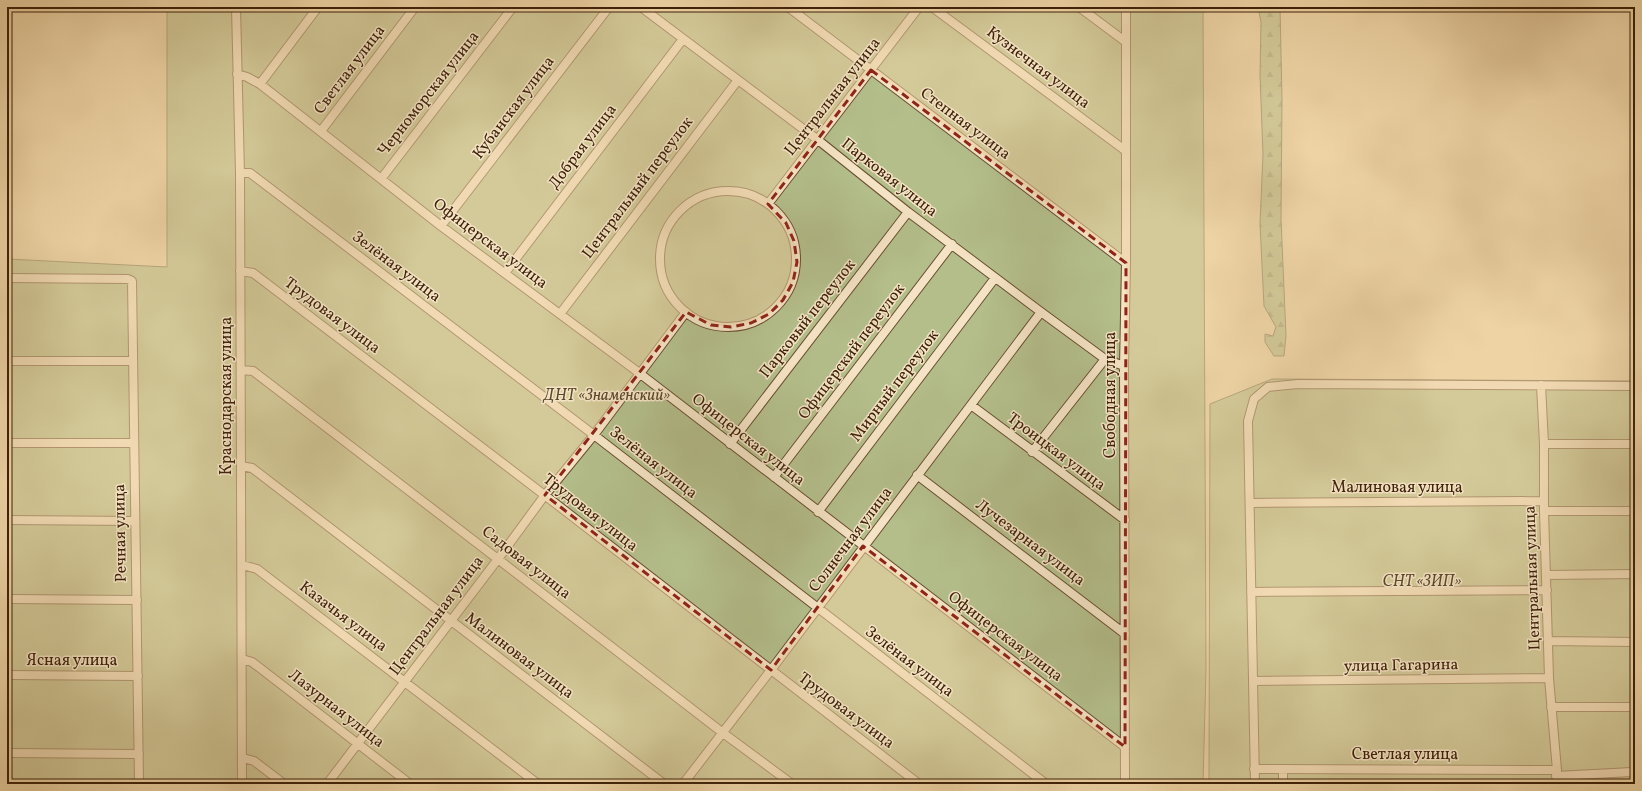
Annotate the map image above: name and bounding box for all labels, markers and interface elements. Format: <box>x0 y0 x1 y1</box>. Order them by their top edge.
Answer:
street label: Светлая улица <box>309 21 391 119</box>
street label: Кузнечная улица <box>982 22 1094 114</box>
street label: Черноморская улица <box>373 27 485 161</box>
street label: Центральная улица <box>780 33 886 161</box>
street label: Кубанская улица <box>468 52 560 164</box>
street label: Степная улица <box>915 83 1015 165</box>
street label: Добрая улица <box>544 100 622 194</box>
street label: Центральный переулок <box>577 112 699 264</box>
street label: Парковая улица <box>836 133 942 223</box>
street label: Офицерская улица <box>428 194 552 294</box>
street label: Зелёная улица <box>347 226 445 308</box>
street label: Парковый переулок <box>755 255 862 383</box>
street label: Трудовая улица <box>279 273 385 359</box>
street label: Офицерский переулок <box>794 279 911 425</box>
street label: Краснодарская улица <box>216 317 238 475</box>
street label: Мирный переулок <box>846 325 945 447</box>
street label: Свободная улица <box>1100 332 1122 458</box>
park label: ДНТ «Знаменский» <box>543 385 670 407</box>
street label: Офицерская улица <box>687 389 809 491</box>
street label: Троицкая улица <box>1002 408 1110 496</box>
street label: Зелёная улица <box>604 422 702 504</box>
street label: Трудовая улица <box>538 469 642 557</box>
street label: Малиновая улица <box>1331 477 1463 499</box>
street label: Солнечная улица <box>804 483 898 597</box>
street label: Речная улица <box>109 484 133 582</box>
street label: Лучезарная улица <box>971 494 1089 592</box>
street label: Центральная улица <box>1519 505 1547 651</box>
street label: Садовая улица <box>477 521 575 605</box>
street label: Центральная улица <box>385 552 489 680</box>
park label: СНТ «ЗИП» <box>1383 571 1461 593</box>
street label: Казачья улица <box>294 577 392 657</box>
street label: Офицерская улица <box>943 587 1067 687</box>
street label: Малиновая улица <box>460 608 578 704</box>
street label: Зелёная улица <box>860 621 958 703</box>
street label: Ясная улица <box>27 650 117 672</box>
street label: улица Гагарина <box>1343 654 1459 678</box>
street label: Лазурная улица <box>283 664 389 754</box>
street label: Трудовая улица <box>793 668 899 754</box>
street label: Светлая улица <box>1352 744 1458 766</box>

